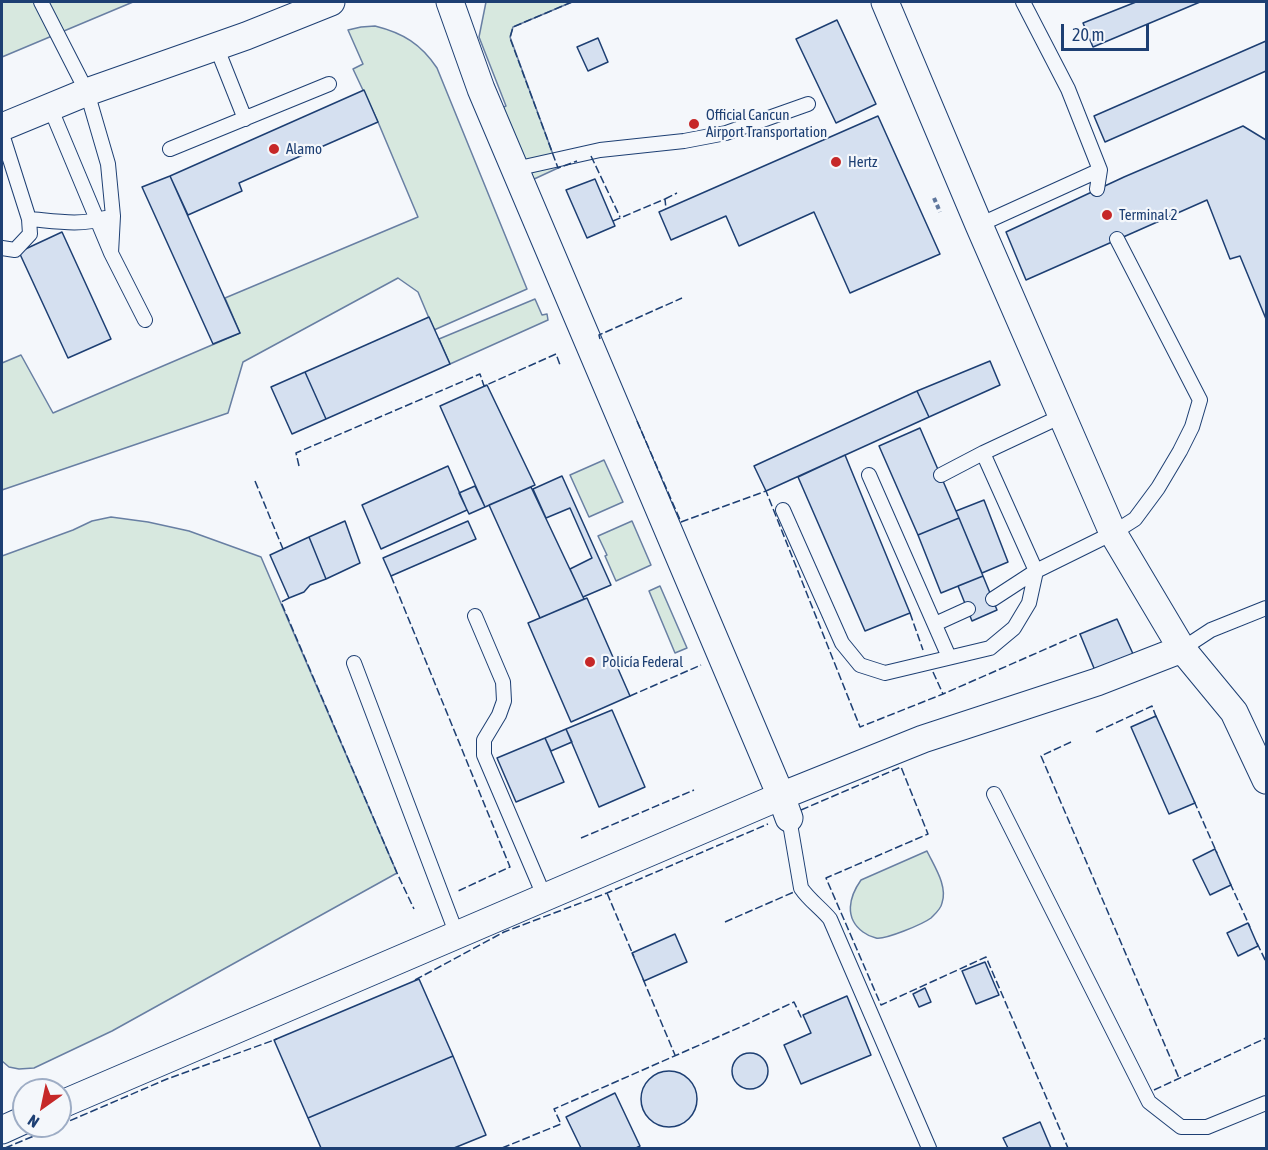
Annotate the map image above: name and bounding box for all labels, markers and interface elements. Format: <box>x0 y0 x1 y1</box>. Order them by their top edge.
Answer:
scale bar <box>1064 12 1152 50</box>
text: 20 m <box>1072 24 1104 45</box>
place label: Official Cancun Airport Transportation <box>706 106 827 141</box>
marker: Official Cancun Airport Transportation <box>687 117 701 131</box>
place label: Alamo <box>286 140 322 158</box>
marker: Alamo <box>267 142 281 156</box>
place label: Hertz <box>848 153 878 171</box>
marker: Hertz <box>829 155 843 169</box>
place label: Terminal 2 <box>1119 206 1177 224</box>
marker: Terminal 2 <box>1100 208 1114 222</box>
place label: Policía Federal <box>602 653 683 671</box>
marker: Policía Federal <box>583 655 597 669</box>
north arrow <box>12 1078 72 1138</box>
text: N <box>24 1111 42 1132</box>

